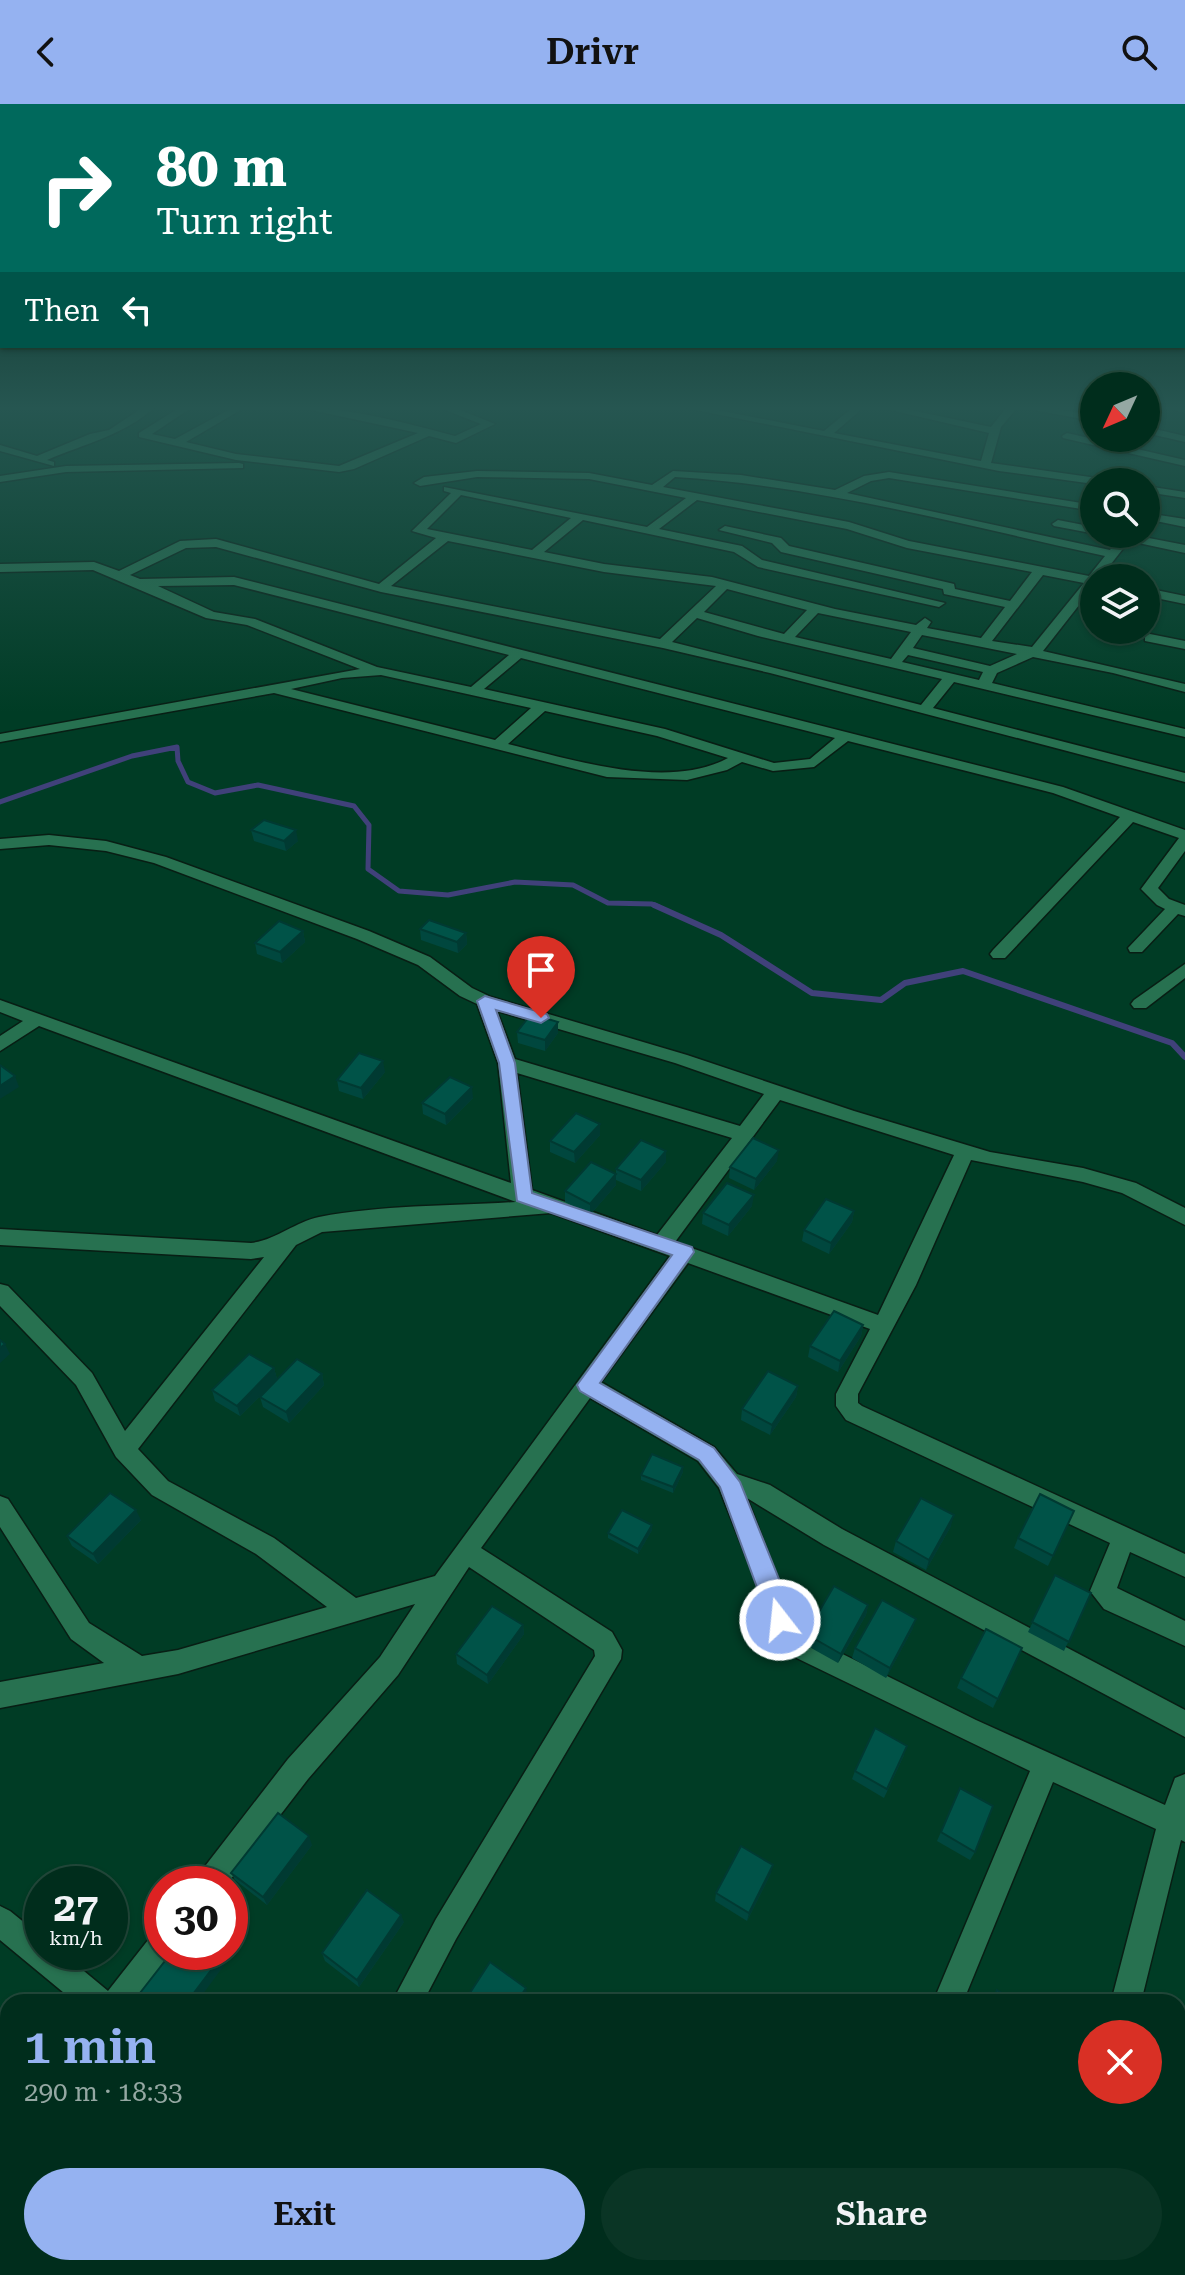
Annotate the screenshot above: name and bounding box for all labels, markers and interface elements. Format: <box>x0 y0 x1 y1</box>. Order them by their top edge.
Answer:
icon: back <box>24 30 68 74</box>
icon: search <box>1117 30 1161 74</box>
text: Drivr <box>546 31 639 73</box>
text: 80 m <box>156 134 287 200</box>
icon: right <box>24 136 128 240</box>
text: Turn right <box>156 201 333 243</box>
icon: left <box>115 288 159 332</box>
text: Then <box>24 293 99 328</box>
north arrow <box>1080 372 1160 452</box>
map controls <box>1080 372 1160 644</box>
button: search <box>1080 468 1160 548</box>
button: layers <box>1080 564 1160 644</box>
pin <box>507 936 575 1018</box>
icon: arrive <box>519 948 563 992</box>
position arrow <box>738 1578 822 1662</box>
speed limit sign: 30 <box>144 1866 248 1970</box>
text: 27 <box>54 1884 98 1931</box>
text: km/h <box>49 1926 103 1950</box>
text: 1 min <box>24 2019 156 2075</box>
button: close <box>1078 2020 1162 2104</box>
text: 290 m · 18:33 <box>24 2077 183 2107</box>
button: Exit <box>24 2168 585 2260</box>
button: Share <box>601 2168 1162 2260</box>

